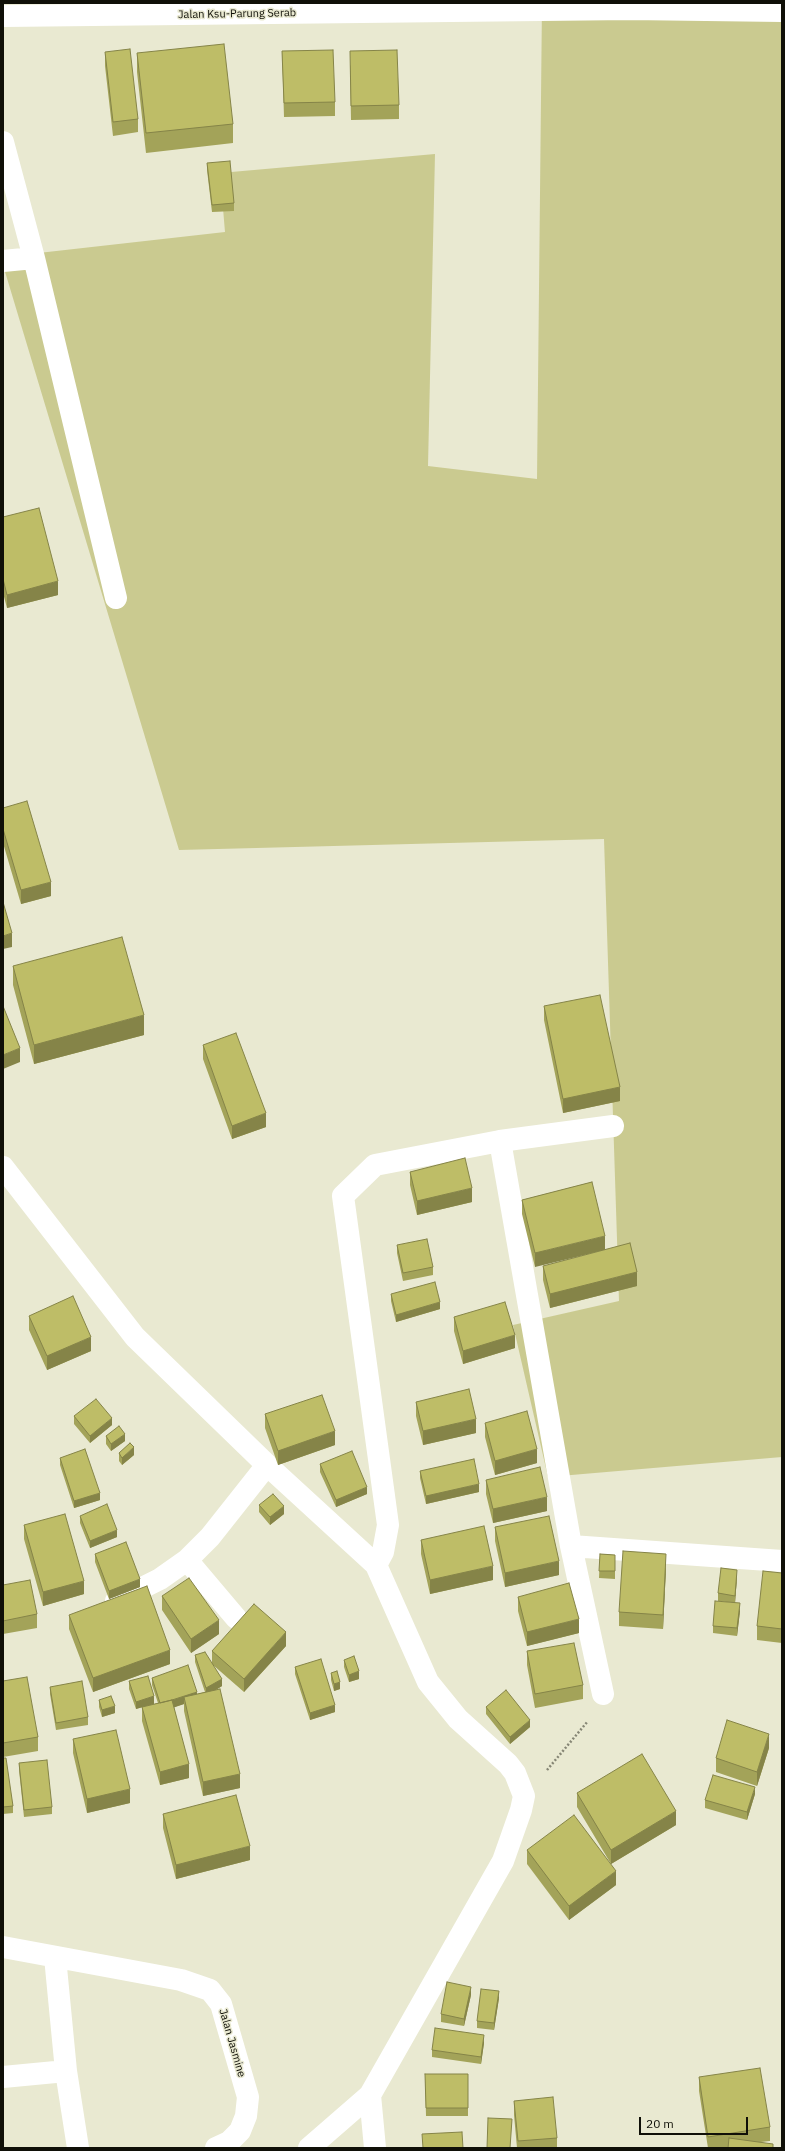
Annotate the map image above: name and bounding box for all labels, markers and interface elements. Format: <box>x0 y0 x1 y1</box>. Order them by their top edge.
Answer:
street label: Jalan Ksu-Parung Serab <box>178 6 296 22</box>
street label: Jalan Jasmine <box>216 2007 248 2079</box>
scale bar <box>641 2109 750 2135</box>
text: 20 m <box>646 2116 674 2131</box>

